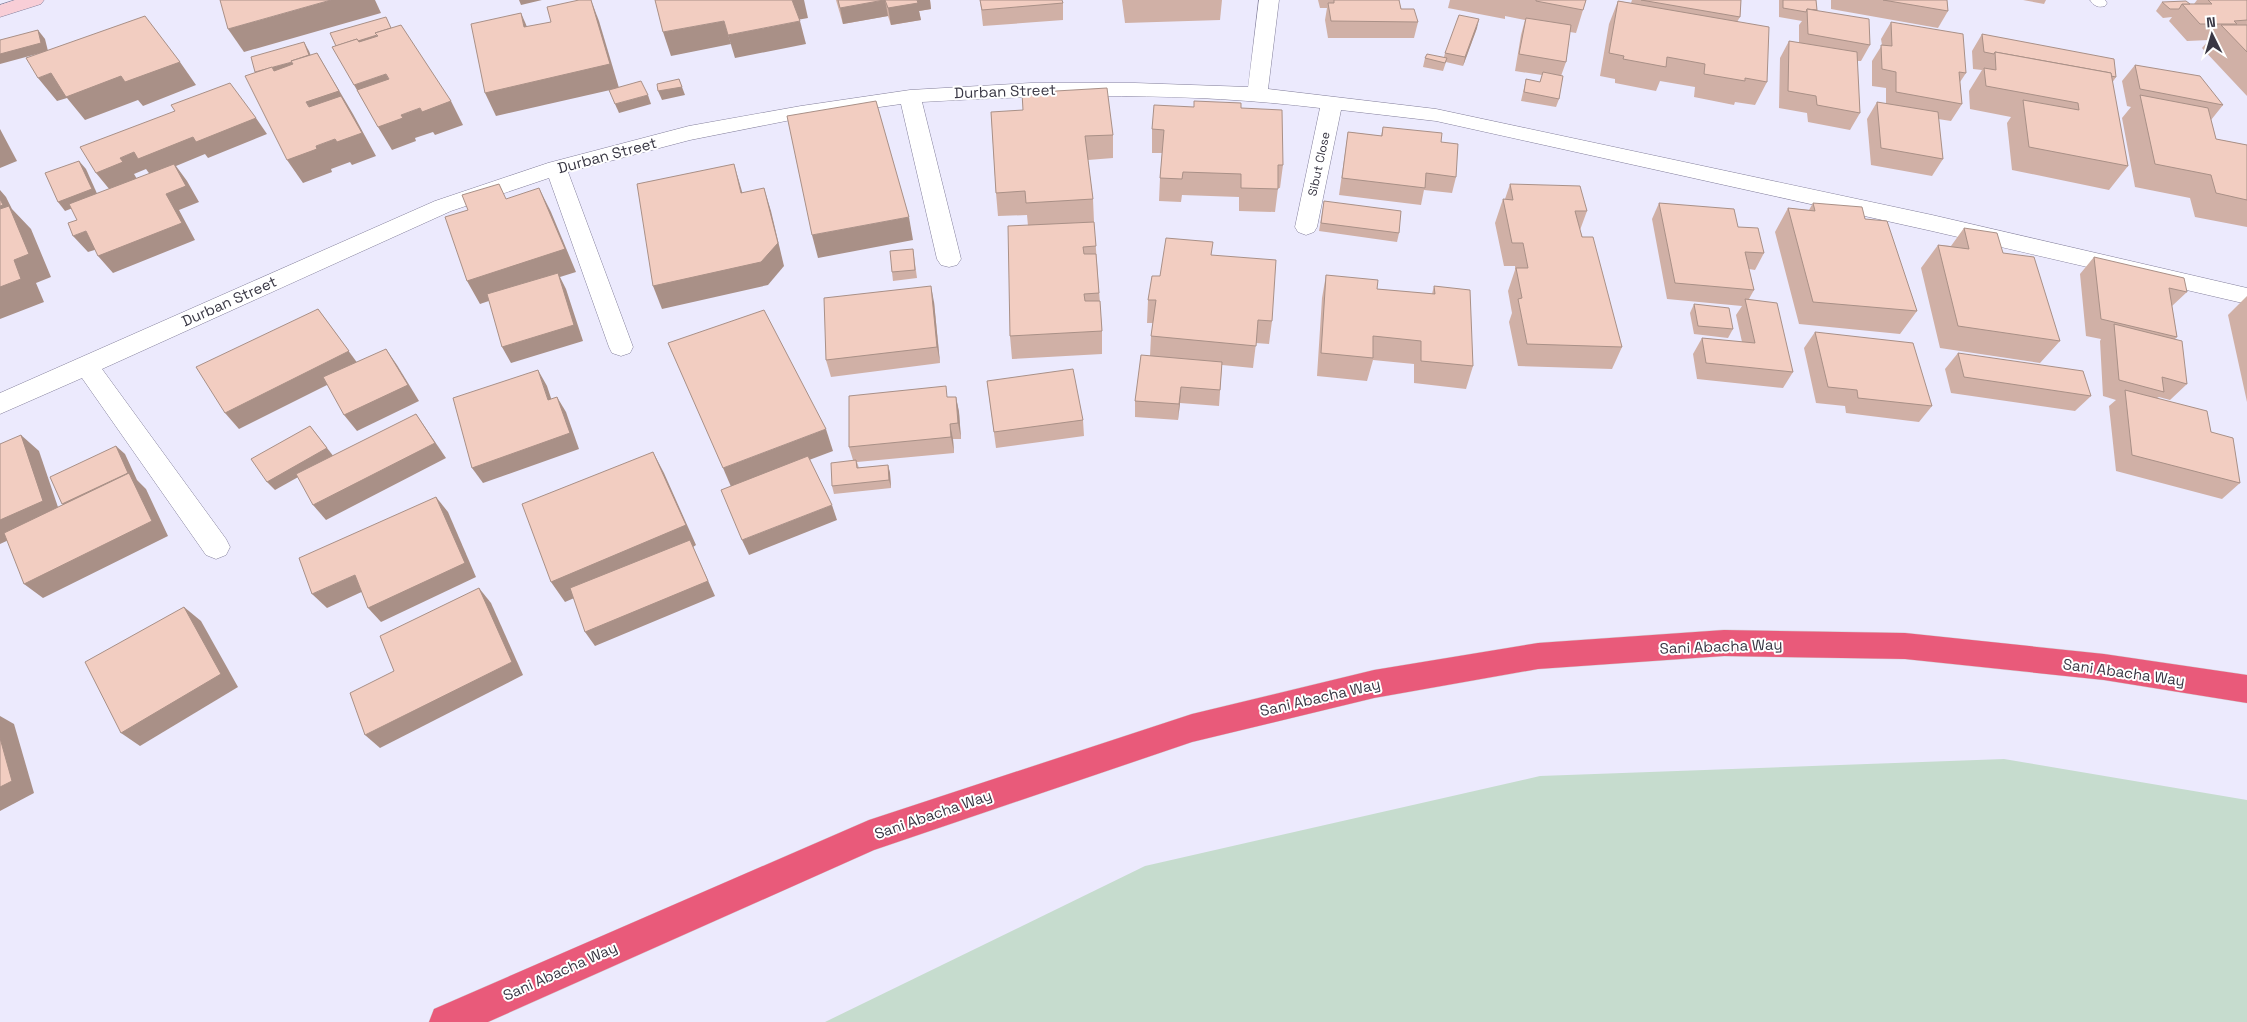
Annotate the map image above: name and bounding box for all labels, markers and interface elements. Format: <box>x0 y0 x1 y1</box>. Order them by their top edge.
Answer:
north arrow <box>2187 10 2237 60</box>
text: N <box>2205 13 2216 31</box>
street label: Durban Street <box>954 80 1056 102</box>
street label: Sibut Close <box>1304 130 1334 198</box>
street label: Durban Street <box>555 133 659 177</box>
street label: Durban Street <box>179 272 280 330</box>
street label: Sani Abacha Way <box>1659 634 1783 658</box>
street label: Sani Abacha Way <box>2062 654 2186 690</box>
street label: Sani Abacha Way <box>1258 674 1382 720</box>
street label: Sani Abacha Way <box>872 785 994 843</box>
street label: Sani Abacha Way <box>500 937 620 1005</box>

